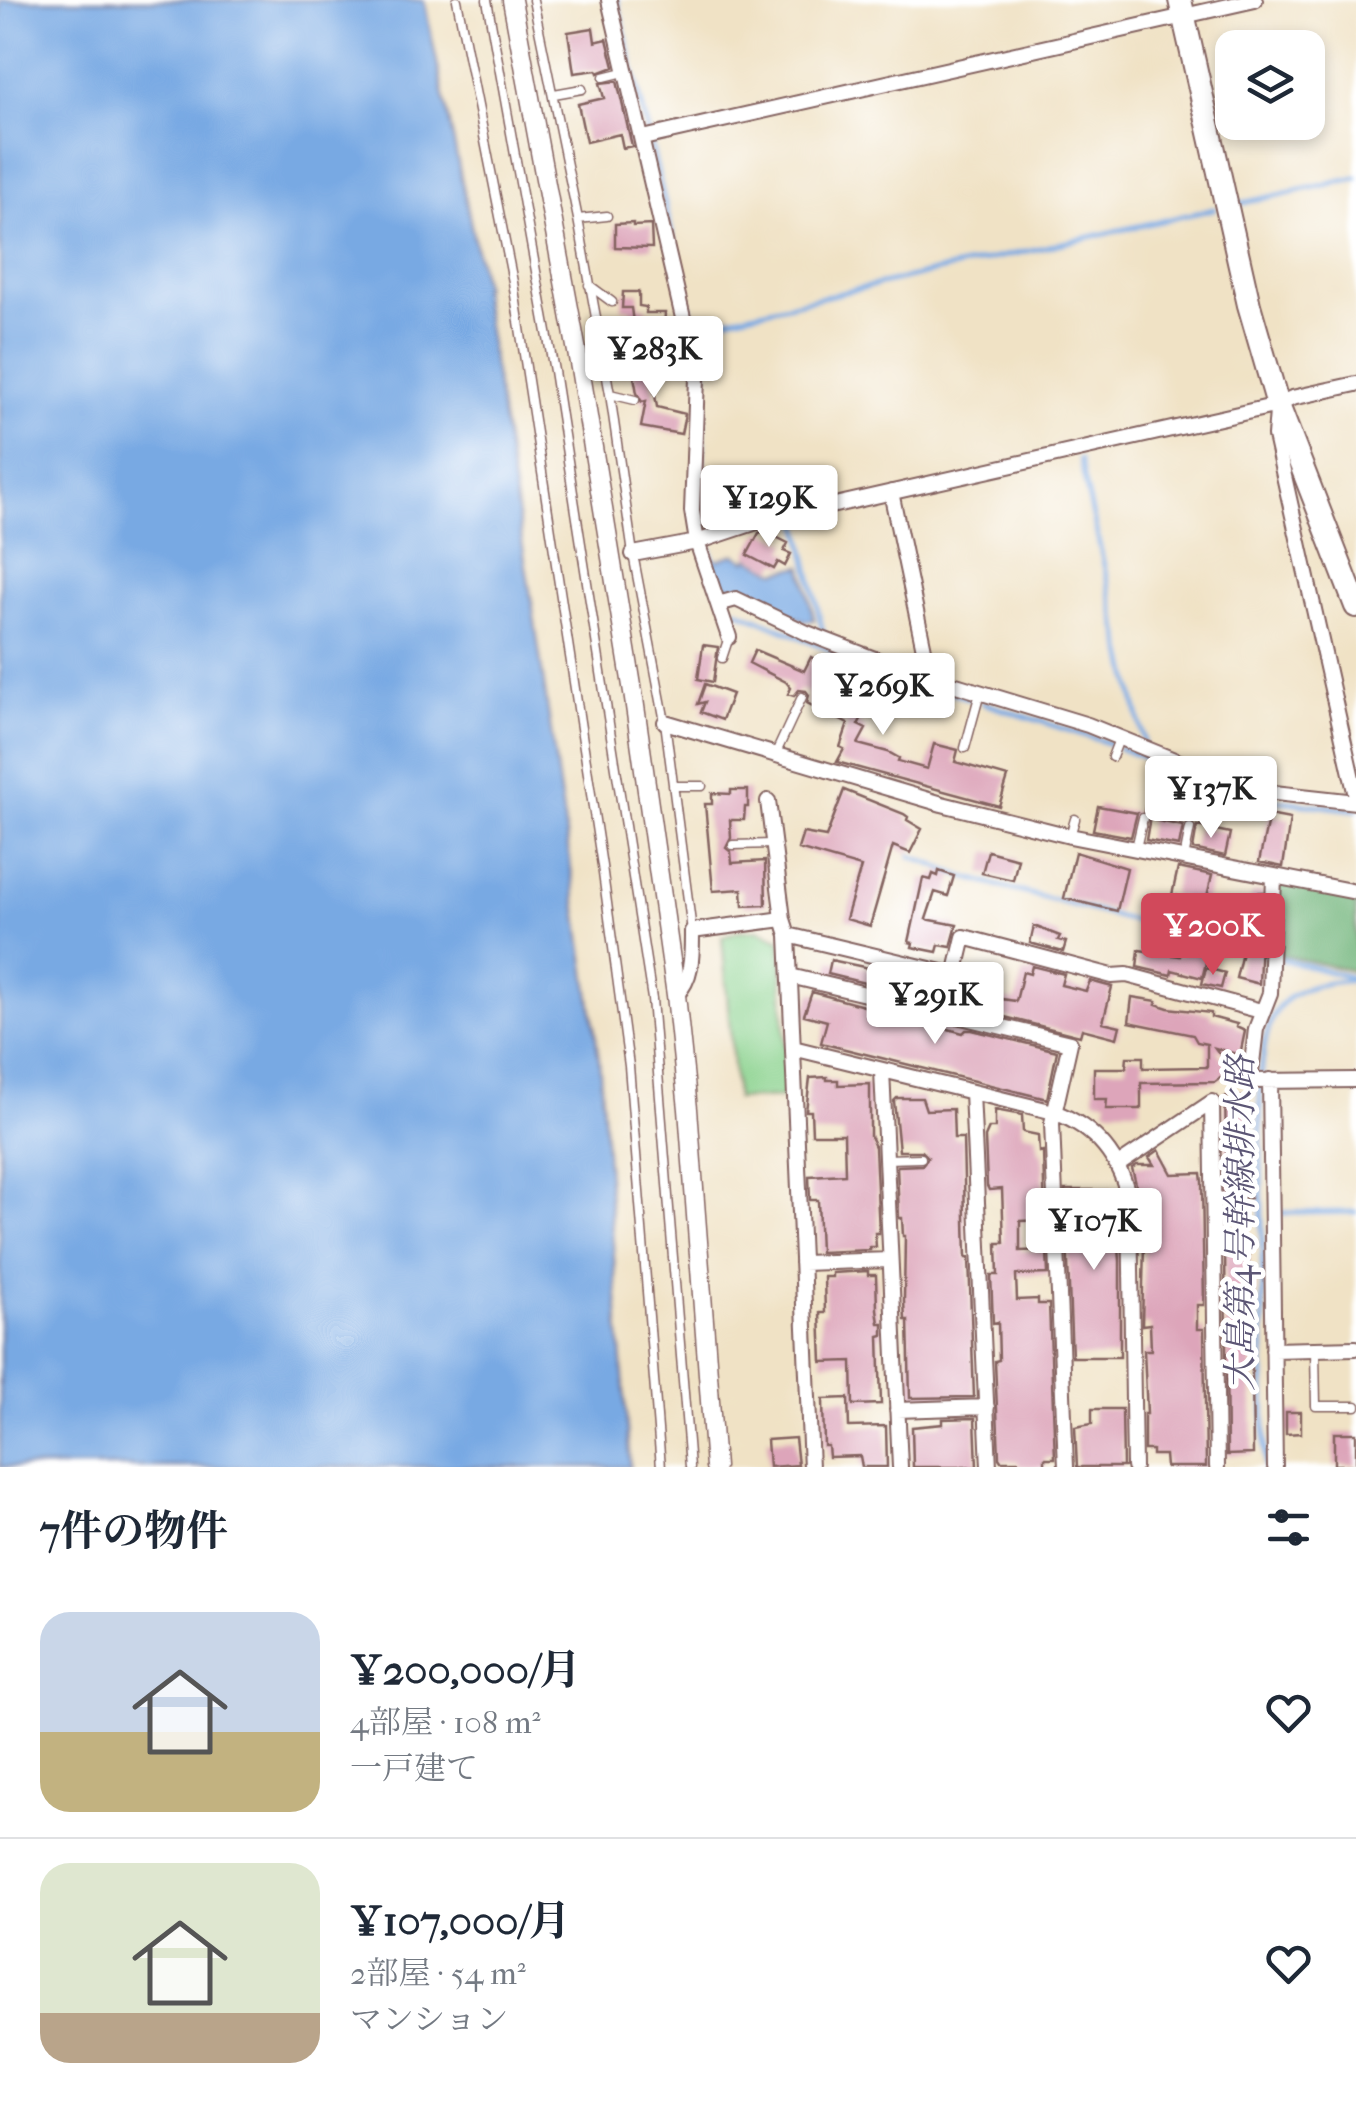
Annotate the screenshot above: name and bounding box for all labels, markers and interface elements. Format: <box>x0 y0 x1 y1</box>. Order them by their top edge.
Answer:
map controls <box>1215 30 1325 140</box>
button: layers <box>1215 30 1325 140</box>
pin: ¥283K <box>584 316 724 401</box>
text: ¥283K <box>607 330 701 367</box>
pin: ¥129K <box>699 465 839 550</box>
text: ¥129K <box>723 479 815 516</box>
pin: ¥269K <box>813 653 953 738</box>
text: ¥269K <box>834 667 932 704</box>
pin: ¥137K <box>1141 756 1281 841</box>
text: ¥137K <box>1167 770 1255 807</box>
pin: ¥200K <box>1143 893 1283 978</box>
text: ¥200K <box>1163 907 1263 944</box>
pin: ¥291K <box>865 962 1005 1047</box>
text: ¥291K <box>889 976 981 1013</box>
water label: 大島第4号幹線排水路 <box>1220 1053 1261 1391</box>
pin: ¥107K <box>1024 1188 1164 1273</box>
text: ¥107K <box>1048 1202 1140 1239</box>
icon: filters <box>1261 1500 1316 1555</box>
text: 7件の物件 <box>40 1507 228 1556</box>
text: ¥200,000/月 <box>350 1646 581 1695</box>
icon: home <box>120 1652 240 1772</box>
icon: heart <box>1261 1685 1316 1740</box>
text: 4部屋 · 108 m² <box>350 1704 541 1741</box>
text: 一戸建て <box>350 1750 478 1787</box>
text: ¥107,000/月 <box>350 1897 571 1946</box>
icon: home <box>120 1903 240 2023</box>
icon: heart <box>1261 1936 1316 1991</box>
text: 2部屋 · 54 m² <box>350 1955 526 1992</box>
text: マンション <box>350 2001 509 2038</box>

